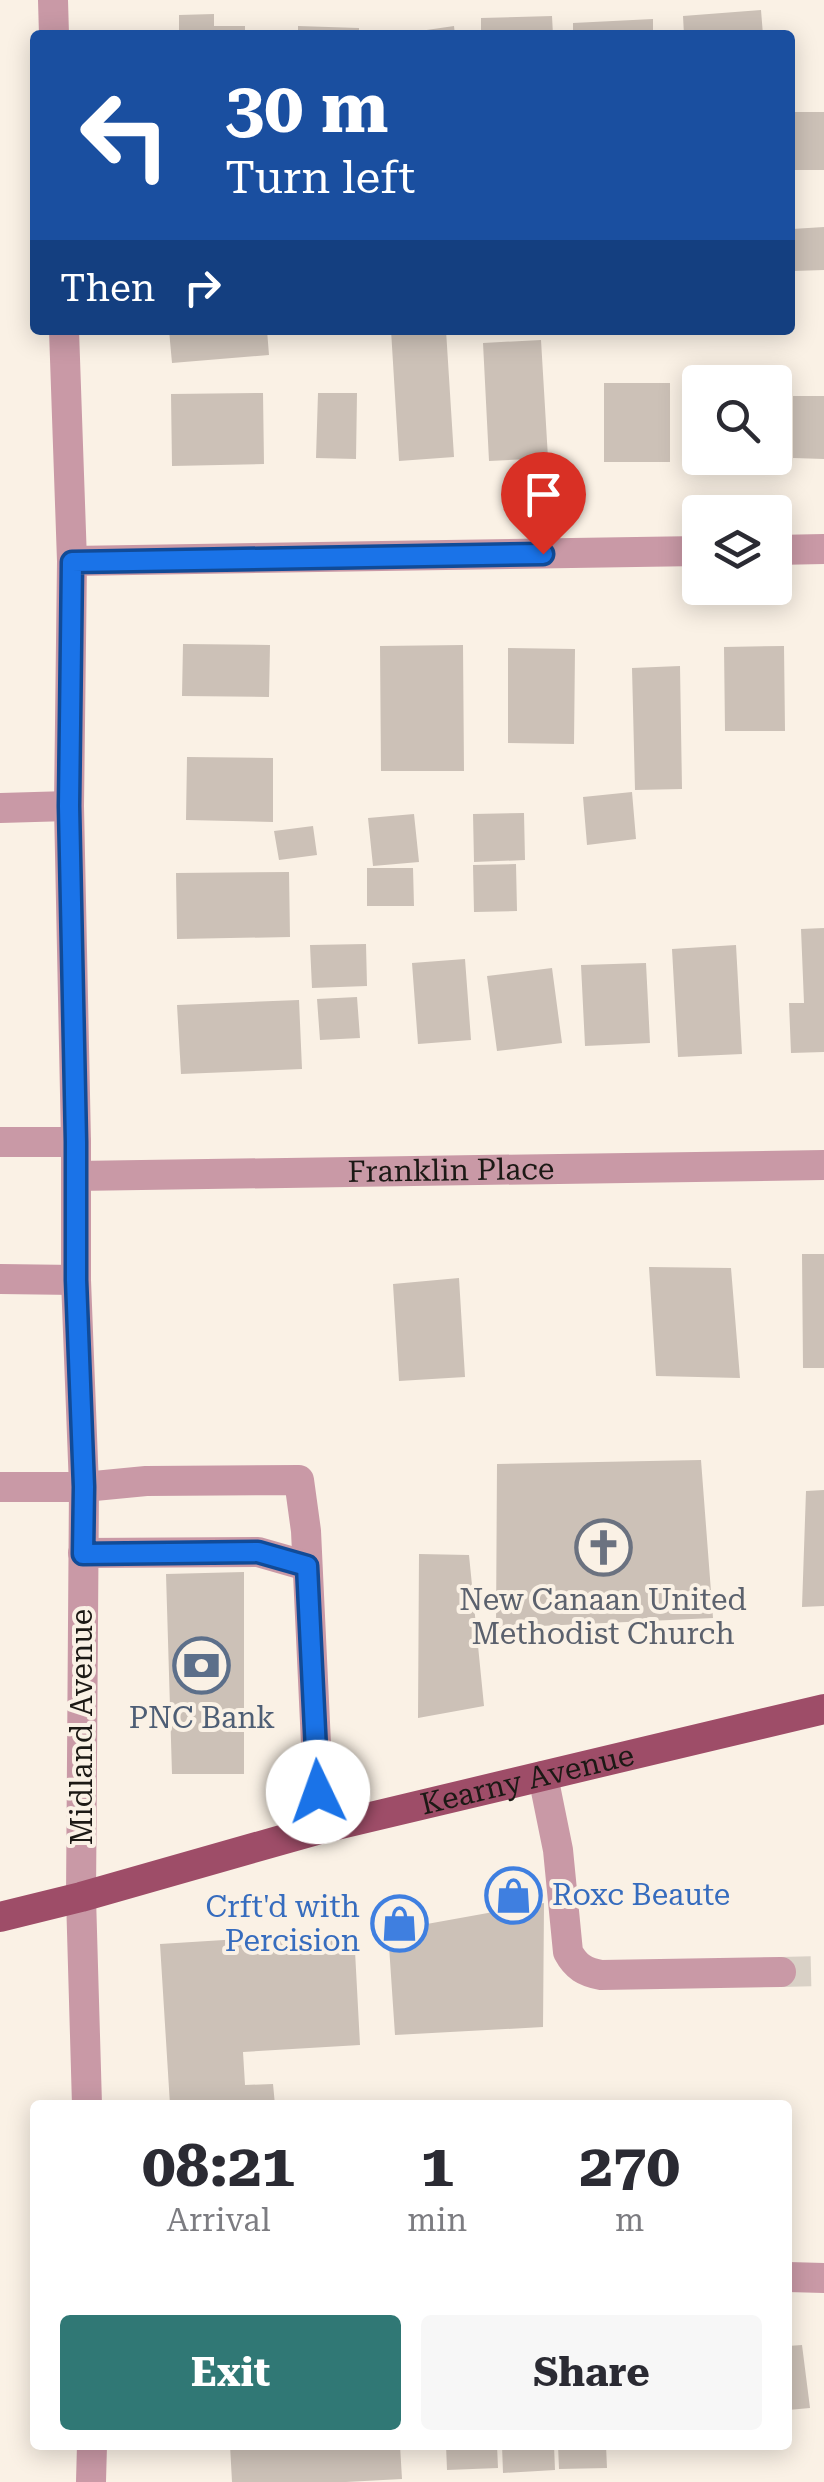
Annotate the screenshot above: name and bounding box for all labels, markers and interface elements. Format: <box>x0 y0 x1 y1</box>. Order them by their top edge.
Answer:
text: 30 m <box>225 67 389 149</box>
icon: left <box>60 70 190 200</box>
text: Turn left <box>225 151 415 204</box>
icon: right <box>175 260 230 315</box>
text: Then <box>60 266 155 310</box>
map controls <box>682 365 792 605</box>
button: search <box>682 365 792 475</box>
pin <box>501 452 586 555</box>
icon: arrive <box>516 467 571 522</box>
button: layers <box>682 495 792 605</box>
street label: Franklin Place <box>347 1151 555 1189</box>
church icon: New Canaan United Methodist Church <box>573 1518 633 1578</box>
place label: New Canaan United Methodist Church <box>459 1582 747 1651</box>
street label: Midland Avenue <box>64 1609 99 1845</box>
bank icon: PNC Bank <box>172 1636 232 1696</box>
place label: PNC Bank <box>129 1700 275 1735</box>
street label: Kearny Avenue <box>417 1737 637 1821</box>
position arrow <box>266 1740 370 1844</box>
shop icon: Roxc Beaute <box>483 1865 543 1925</box>
place label: Roxc Beaute <box>552 1877 730 1912</box>
place label: Crft'd with Percision <box>206 1889 360 1958</box>
shop icon: Crft'd with Percision <box>369 1894 429 1954</box>
text: 08:21 <box>142 2130 295 2201</box>
text: 1 <box>420 2130 454 2201</box>
text: 270 <box>579 2130 680 2201</box>
text: Arrival <box>167 2201 271 2239</box>
text: min <box>407 2201 467 2239</box>
text: m <box>615 2201 644 2239</box>
button: Exit <box>60 2315 401 2430</box>
button: Share <box>421 2315 762 2430</box>

